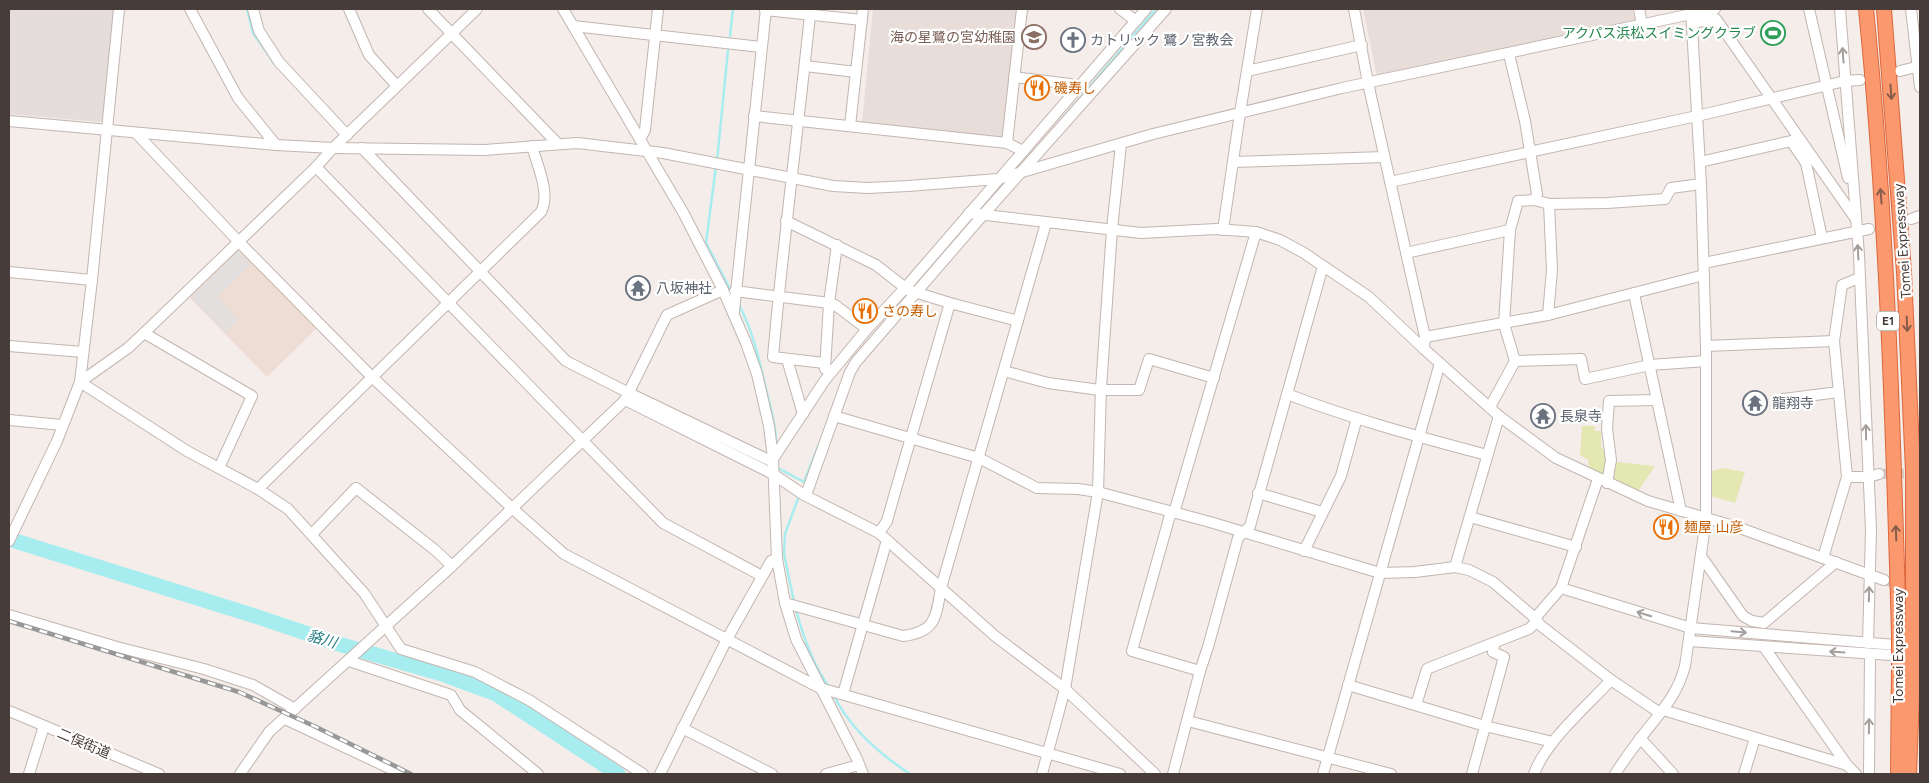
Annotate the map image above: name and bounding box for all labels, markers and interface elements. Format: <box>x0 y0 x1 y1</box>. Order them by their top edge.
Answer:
sports icon: アクパス浜松スイミングクラブ <box>1760 20 1786 46</box>
school or university icon: 海の星鷺の宮幼稚園 <box>1021 24 1047 50</box>
place label: アクパス浜松スイミングクラブ <box>1562 25 1756 42</box>
church icon: カトリック 鷺ノ宮教会 <box>1060 27 1086 53</box>
place label: 海の星鷺の宮幼稚園 <box>890 29 1016 46</box>
place label: カトリック 鷺ノ宮教会 <box>1090 32 1233 49</box>
one-way arrow <box>1839 48 1848 64</box>
restaurant icon: 磯寿し <box>1024 75 1050 101</box>
place label: 磯寿し <box>1054 80 1096 97</box>
one-way arrow <box>1886 84 1896 100</box>
street label: Tomei Expressway <box>1890 182 1915 299</box>
one-way arrow <box>1876 188 1886 204</box>
one-way arrow <box>1854 245 1863 261</box>
temple icon: 八坂神社 <box>625 275 651 301</box>
place label: 八坂神社 <box>656 280 712 297</box>
restaurant icon: さの寿し <box>852 298 878 324</box>
place label: さの寿し <box>882 303 938 320</box>
road number: E1 <box>1877 312 1899 331</box>
one-way arrow <box>1902 316 1911 332</box>
temple icon: 龍翔寺 <box>1742 390 1768 416</box>
place label: 龍翔寺 <box>1772 395 1814 412</box>
temple icon: 長泉寺 <box>1530 403 1556 429</box>
place label: 長泉寺 <box>1560 408 1602 425</box>
one-way arrow <box>1862 424 1871 440</box>
restaurant icon: 麺屋 山彦 <box>1653 514 1679 540</box>
place label: 麺屋 山彦 <box>1684 519 1743 536</box>
one-way arrow <box>1891 525 1901 541</box>
one-way arrow <box>1864 587 1874 603</box>
street label: Tomei Expressway <box>1890 588 1907 704</box>
one-way arrow <box>1637 608 1653 618</box>
water label: 貉川 <box>305 626 341 653</box>
one-way arrow <box>1731 627 1747 637</box>
one-way arrow <box>1829 647 1845 656</box>
one-way arrow <box>1864 718 1874 734</box>
street label: 二俣街道 <box>55 725 113 762</box>

